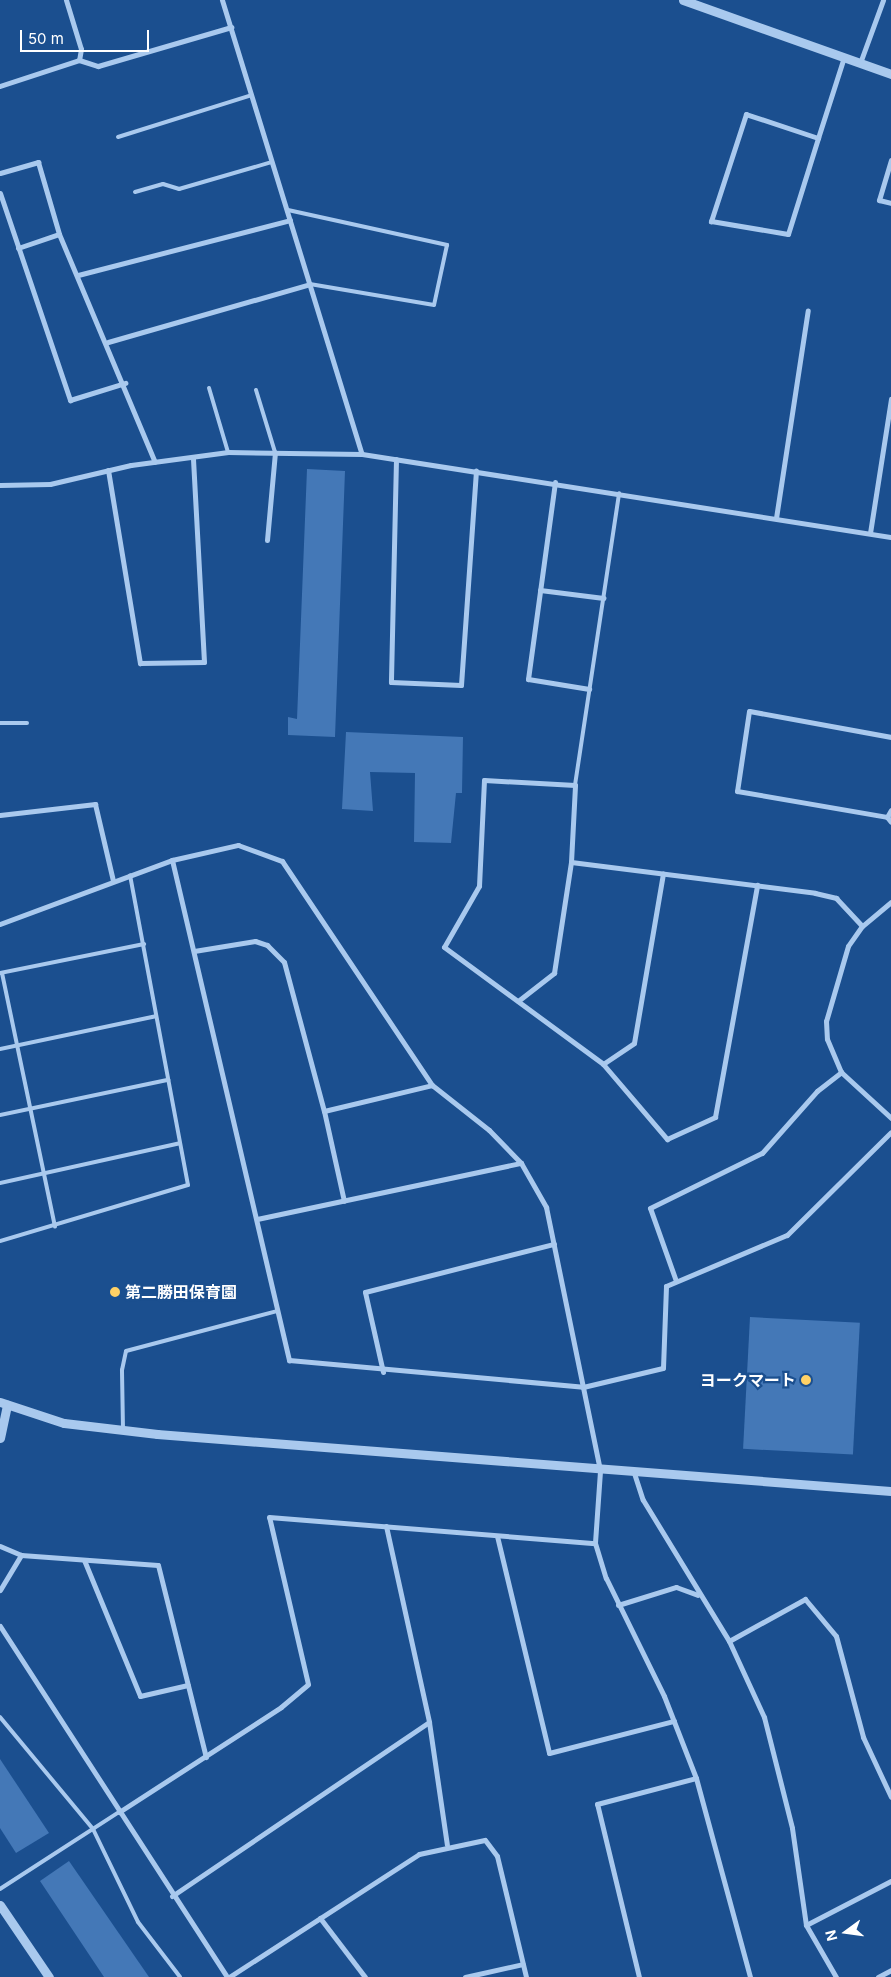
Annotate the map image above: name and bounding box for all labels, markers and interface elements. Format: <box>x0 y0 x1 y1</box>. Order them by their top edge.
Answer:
scale bar <box>22 20 151 52</box>
text: 50 m <box>28 29 64 48</box>
place label: 第二勝田保育園 <box>125 1282 237 1302</box>
marker: 第二勝田保育園 <box>109 1286 121 1298</box>
place label: ヨークマート <box>700 1370 796 1390</box>
marker: ヨークマート <box>800 1374 812 1386</box>
north arrow <box>821 1907 871 1957</box>
text: N <box>821 1929 841 1943</box>

